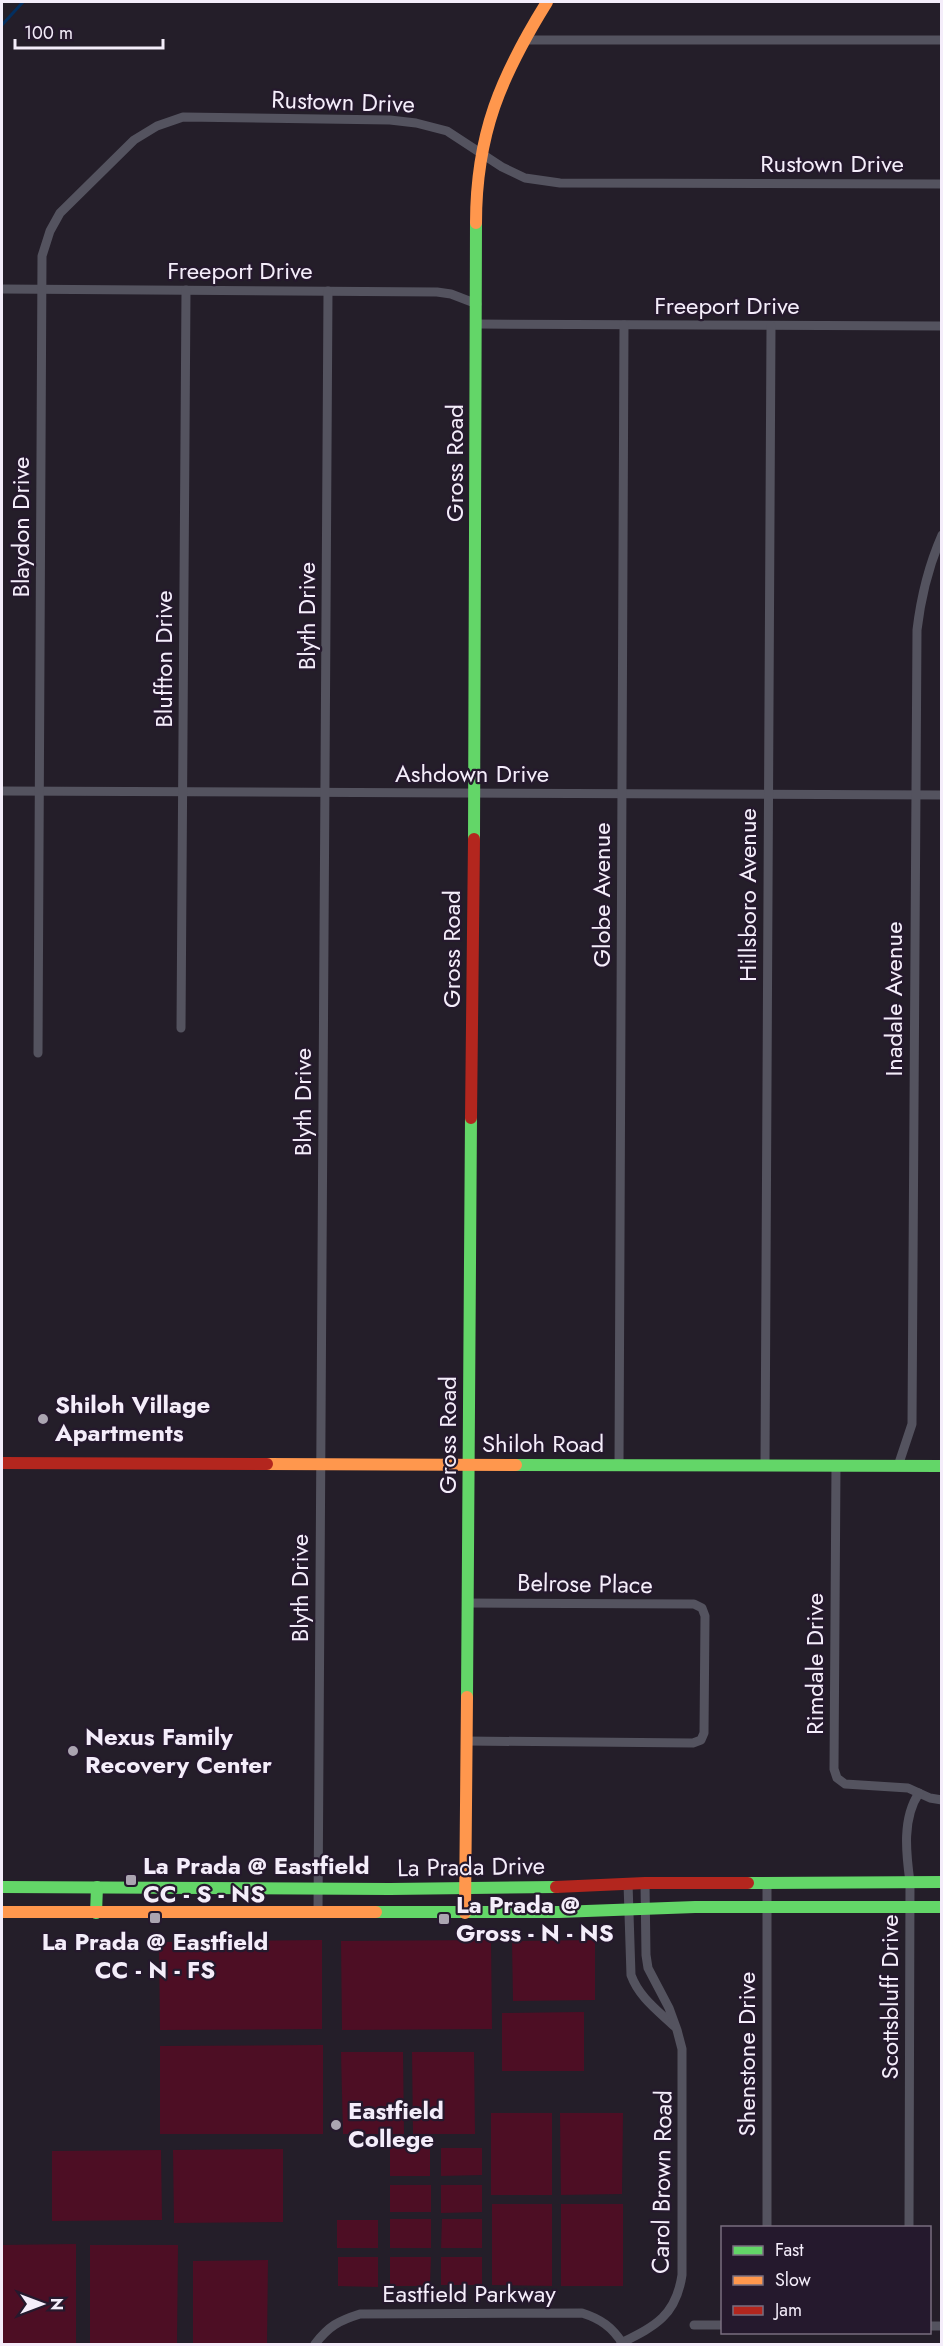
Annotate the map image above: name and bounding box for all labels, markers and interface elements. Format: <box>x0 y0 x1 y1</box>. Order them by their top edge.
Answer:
scale bar <box>15 12 164 50</box>
text: 100 m <box>24 20 73 46</box>
street label: Rustown Drive <box>271 82 415 121</box>
street label: Rustown Drive <box>760 146 904 181</box>
street label: Freeport Drive <box>167 253 313 288</box>
street label: Freeport Drive <box>654 288 800 323</box>
street label: Gross Road <box>437 404 472 522</box>
street label: Blaydon Drive <box>3 457 38 597</box>
street label: Blyth Drive <box>289 562 324 670</box>
street label: Bluffton Drive <box>146 590 181 728</box>
street label: Ashdown Drive <box>395 756 549 791</box>
street label: Hillsboro Avenue <box>730 808 765 982</box>
street label: Globe Avenue <box>584 822 619 968</box>
street label: Gross Road <box>434 890 469 1008</box>
street label: Inadale Avenue <box>876 921 911 1077</box>
street label: Blyth Drive <box>285 1048 320 1156</box>
street label: Gross Road <box>430 1376 465 1494</box>
place label: Shiloh Village Apartments <box>54 1387 210 1450</box>
marker: Shiloh Village Apartments <box>36 1412 50 1426</box>
street label: Shiloh Road <box>482 1426 604 1461</box>
street label: Blyth Drive <box>282 1534 317 1642</box>
street label: Belrose Place <box>517 1565 653 1602</box>
street label: Rimdale Drive <box>797 1593 832 1735</box>
place label: Nexus Family Recovery Center <box>85 1719 272 1782</box>
marker: Nexus Family Recovery Center <box>66 1744 80 1758</box>
place label: La Prada @ Eastfield CC - S - NS <box>143 1848 370 1911</box>
street label: La Prada Drive <box>397 1848 545 1885</box>
marker: La Prada @ Eastfield CC - S - NS <box>124 1873 138 1887</box>
place label: La Prada @ Gross - N - NS <box>456 1887 614 1950</box>
marker: La Prada @ Eastfield CC - N - FS <box>148 1911 162 1925</box>
marker: La Prada @ Gross - N - NS <box>437 1912 451 1926</box>
street label: Scottsbluff Drive <box>872 1915 907 2080</box>
place label: La Prada @ Eastfield CC - N - FS <box>42 1924 268 1987</box>
street label: Shenstone Drive <box>729 1972 764 2136</box>
street label: Carol Brown Road <box>642 2090 681 2274</box>
place label: Eastfield College <box>348 2093 444 2156</box>
marker: Eastfield College <box>329 2118 343 2132</box>
legend <box>721 2226 931 2334</box>
text: Fast <box>775 2237 804 2263</box>
text: Slow <box>775 2267 812 2293</box>
north arrow <box>12 2274 72 2334</box>
street label: Eastfield Parkway <box>382 2276 556 2311</box>
text: Jam <box>773 2297 802 2323</box>
text: N <box>45 2298 68 2310</box>

